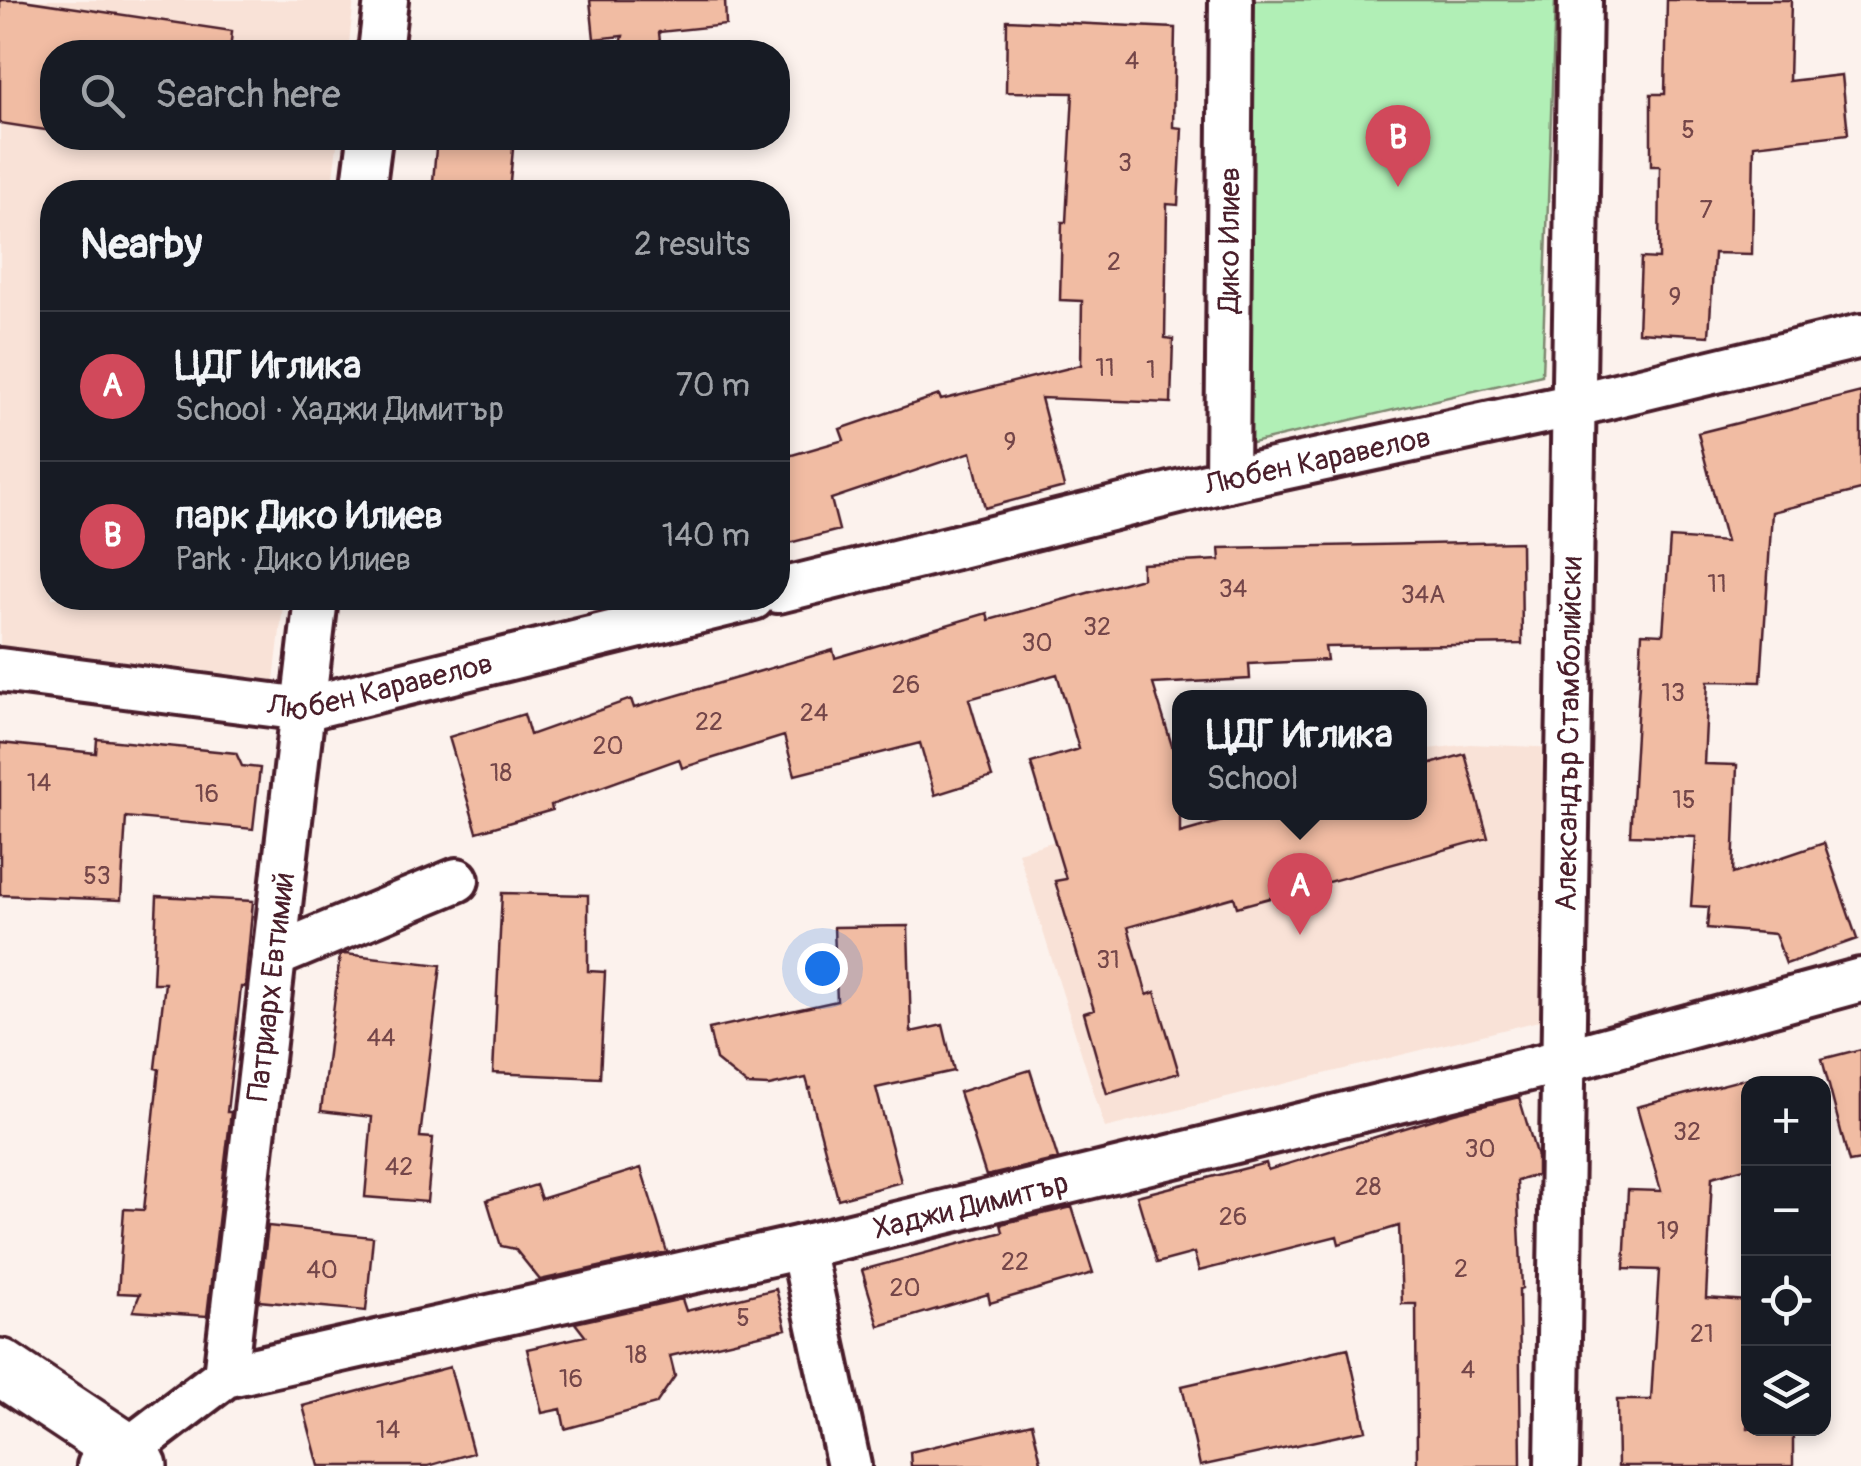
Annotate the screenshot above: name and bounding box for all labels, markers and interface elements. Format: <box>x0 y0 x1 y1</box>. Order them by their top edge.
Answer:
search box <box>40 40 790 150</box>
house number: 4 <box>1125 46 1139 77</box>
icon: search <box>75 68 130 123</box>
text: Search here <box>155 71 341 119</box>
pin: B <box>1366 104 1430 187</box>
house number: 5 <box>1681 115 1695 146</box>
house number: 3 <box>1118 148 1132 179</box>
street label: Дико Илиев <box>1210 167 1248 314</box>
house number: 7 <box>1699 195 1713 226</box>
text: Nearby <box>80 219 202 271</box>
text: 2 results <box>634 225 750 265</box>
house number: 2 <box>1107 247 1121 278</box>
house number: 9 <box>1669 282 1681 313</box>
text: ЦДГ Иглика <box>175 342 361 390</box>
house number: 11 <box>1095 353 1115 384</box>
house number: 1 <box>1146 355 1156 386</box>
text: A <box>102 366 123 406</box>
text: 70 m <box>676 366 750 406</box>
text: School · Хаджи Димитър <box>175 390 504 430</box>
street label: Любен Каравелов <box>1200 418 1434 504</box>
house number: 9 <box>1004 427 1016 458</box>
text: парк Дико Илиев <box>175 492 443 540</box>
text: B <box>103 516 122 556</box>
text: 140 m <box>662 516 750 556</box>
text: Park · Дико Илиев <box>175 540 411 580</box>
street label: Александър Стамболийски <box>1547 556 1590 912</box>
house number: 11 <box>1707 569 1727 600</box>
house number: 34 <box>1219 574 1247 605</box>
house number: 34А <box>1401 580 1445 611</box>
house number: 32 <box>1083 612 1111 643</box>
house number: 30 <box>1021 628 1053 659</box>
street label: Любен Каравелов <box>264 644 496 728</box>
house number: 26 <box>892 670 920 701</box>
house number: 13 <box>1661 678 1685 709</box>
popup <box>1172 690 1427 820</box>
house number: 24 <box>800 698 828 729</box>
house number: 22 <box>695 707 723 738</box>
text: ЦДГ Иглика <box>1206 711 1393 759</box>
house number: 20 <box>592 731 624 762</box>
house number: 18 <box>490 758 512 789</box>
text: School <box>1206 759 1298 799</box>
house number: 14 <box>27 768 51 799</box>
house number: 16 <box>195 779 219 810</box>
house number: 15 <box>1672 785 1696 816</box>
pin: A <box>1268 852 1332 935</box>
house number: 53 <box>83 861 111 892</box>
street label: Патриарх Евтимий <box>239 870 302 1103</box>
your location <box>797 943 848 994</box>
house number: 31 <box>1096 945 1120 976</box>
house number: 44 <box>366 1023 396 1054</box>
map controls <box>1741 1076 1831 1436</box>
button: + <box>1741 1076 1831 1166</box>
house number: 32 <box>1673 1117 1701 1148</box>
house number: 30 <box>1464 1134 1496 1165</box>
house number: 42 <box>385 1152 413 1183</box>
street label: Хаджи Димитър <box>870 1164 1072 1247</box>
button: − <box>1741 1166 1831 1256</box>
house number: 28 <box>1355 1172 1381 1203</box>
house number: 26 <box>1219 1202 1247 1233</box>
house number: 19 <box>1657 1216 1679 1247</box>
house number: 22 <box>1001 1247 1029 1278</box>
house number: 2 <box>1454 1254 1468 1285</box>
house number: 40 <box>306 1255 338 1286</box>
button: locate <box>1741 1256 1831 1346</box>
house number: 20 <box>889 1273 921 1304</box>
house number: 5 <box>736 1303 750 1334</box>
house number: 21 <box>1690 1319 1714 1350</box>
house number: 18 <box>625 1340 647 1371</box>
button: layers <box>1741 1346 1831 1436</box>
house number: 4 <box>1461 1355 1475 1386</box>
house number: 16 <box>559 1364 583 1395</box>
house number: 14 <box>376 1415 400 1446</box>

